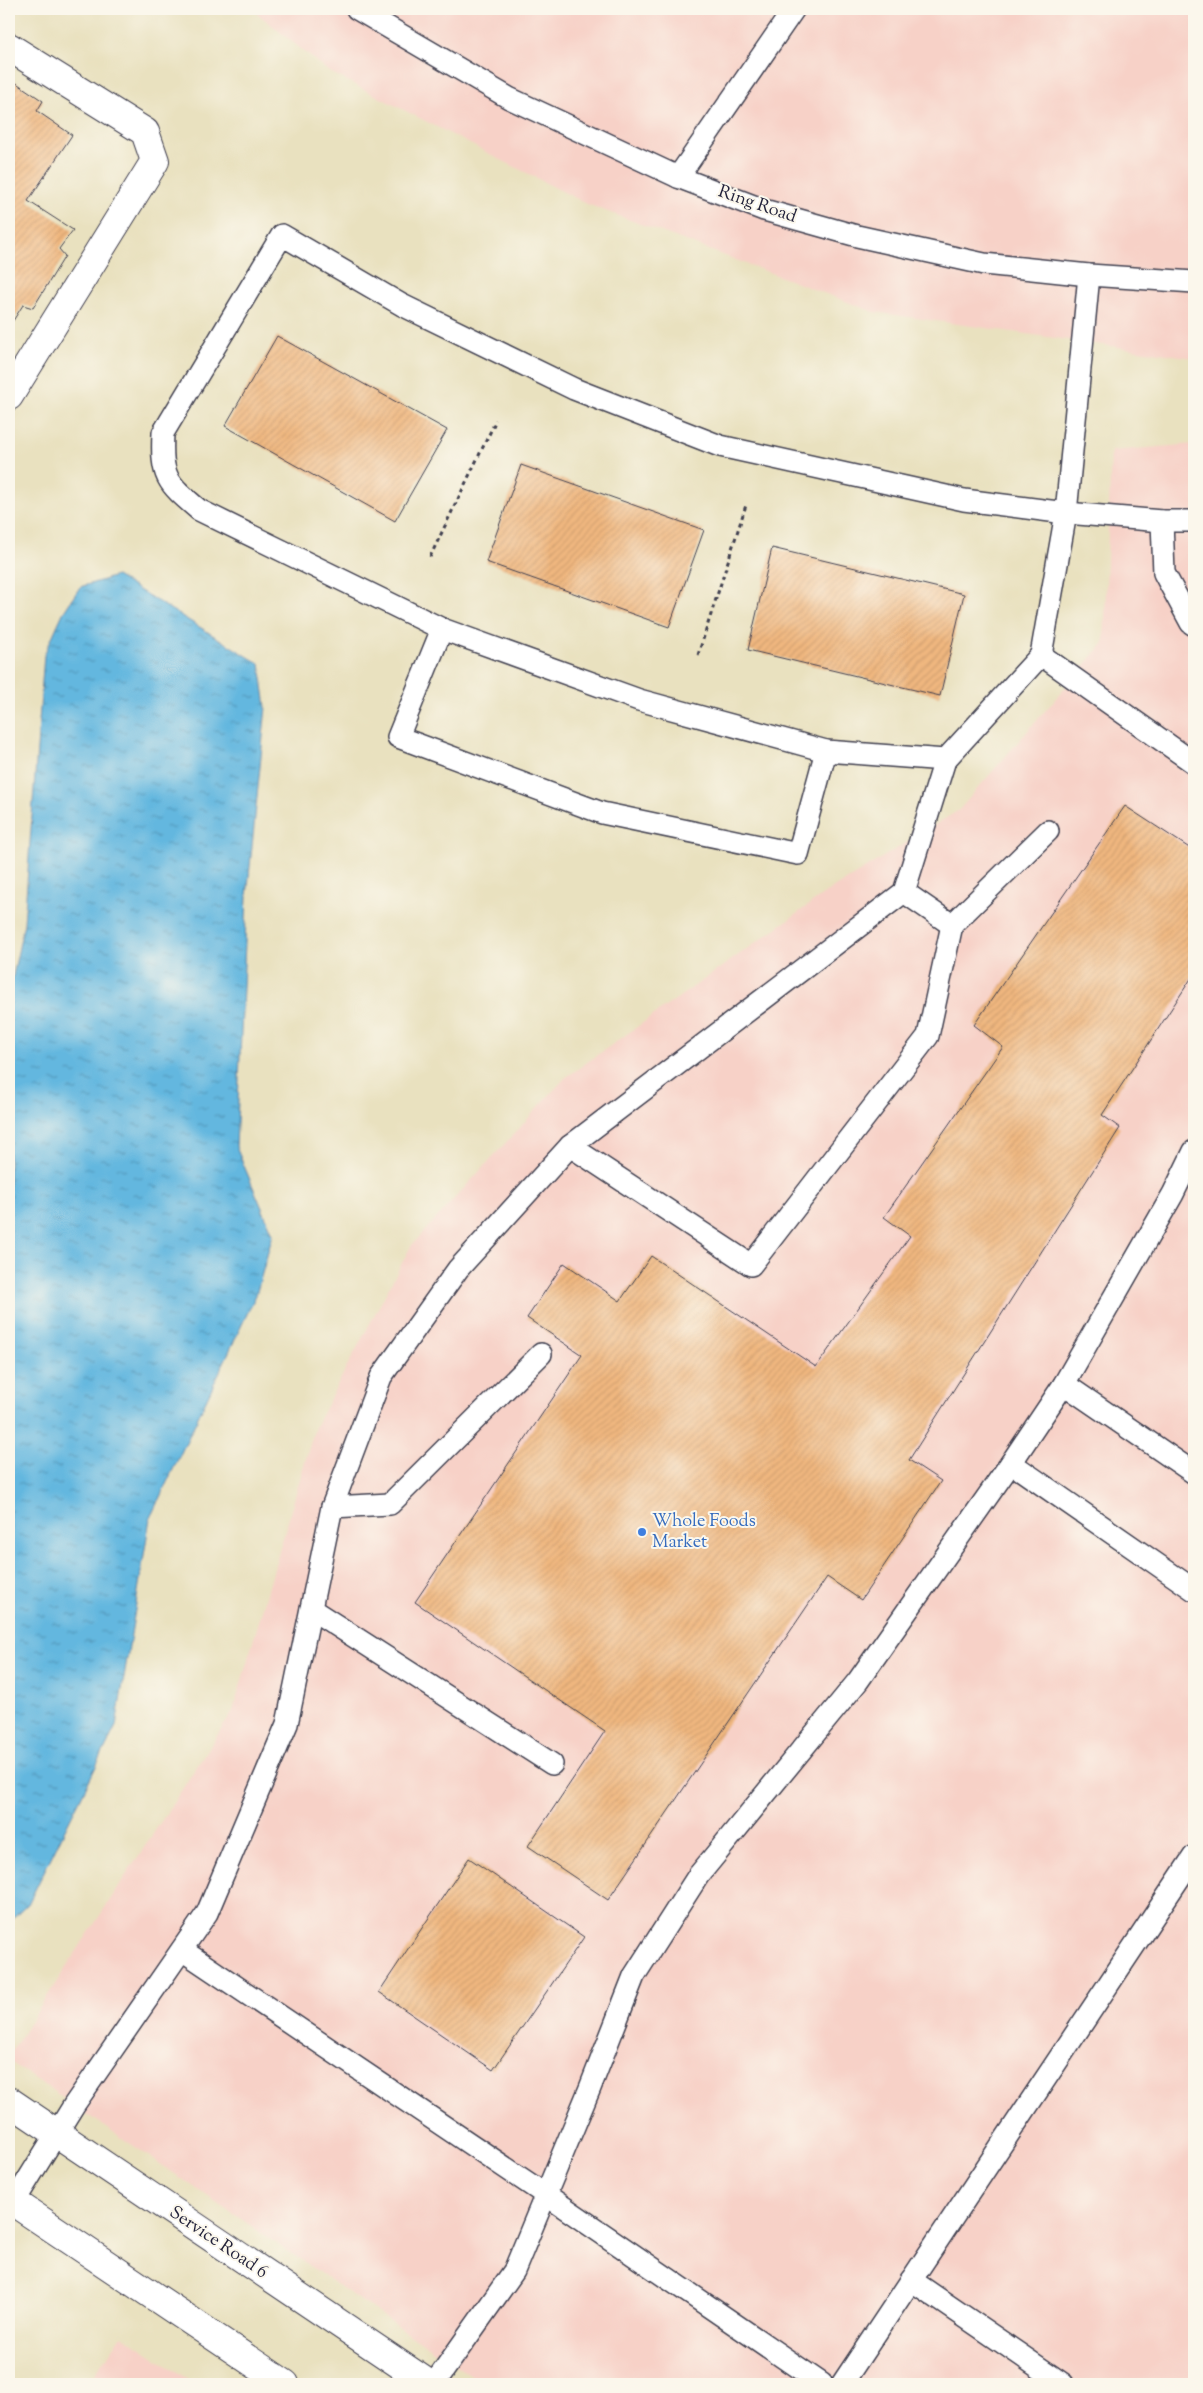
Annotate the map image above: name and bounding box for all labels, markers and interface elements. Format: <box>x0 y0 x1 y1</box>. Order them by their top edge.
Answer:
street label: Ring Road <box>714 179 800 231</box>
place label: Whole Foods Market <box>652 1509 756 1556</box>
marker: Whole Foods Market <box>636 1526 648 1538</box>
street label: Service Road 6 <box>164 2200 273 2286</box>

